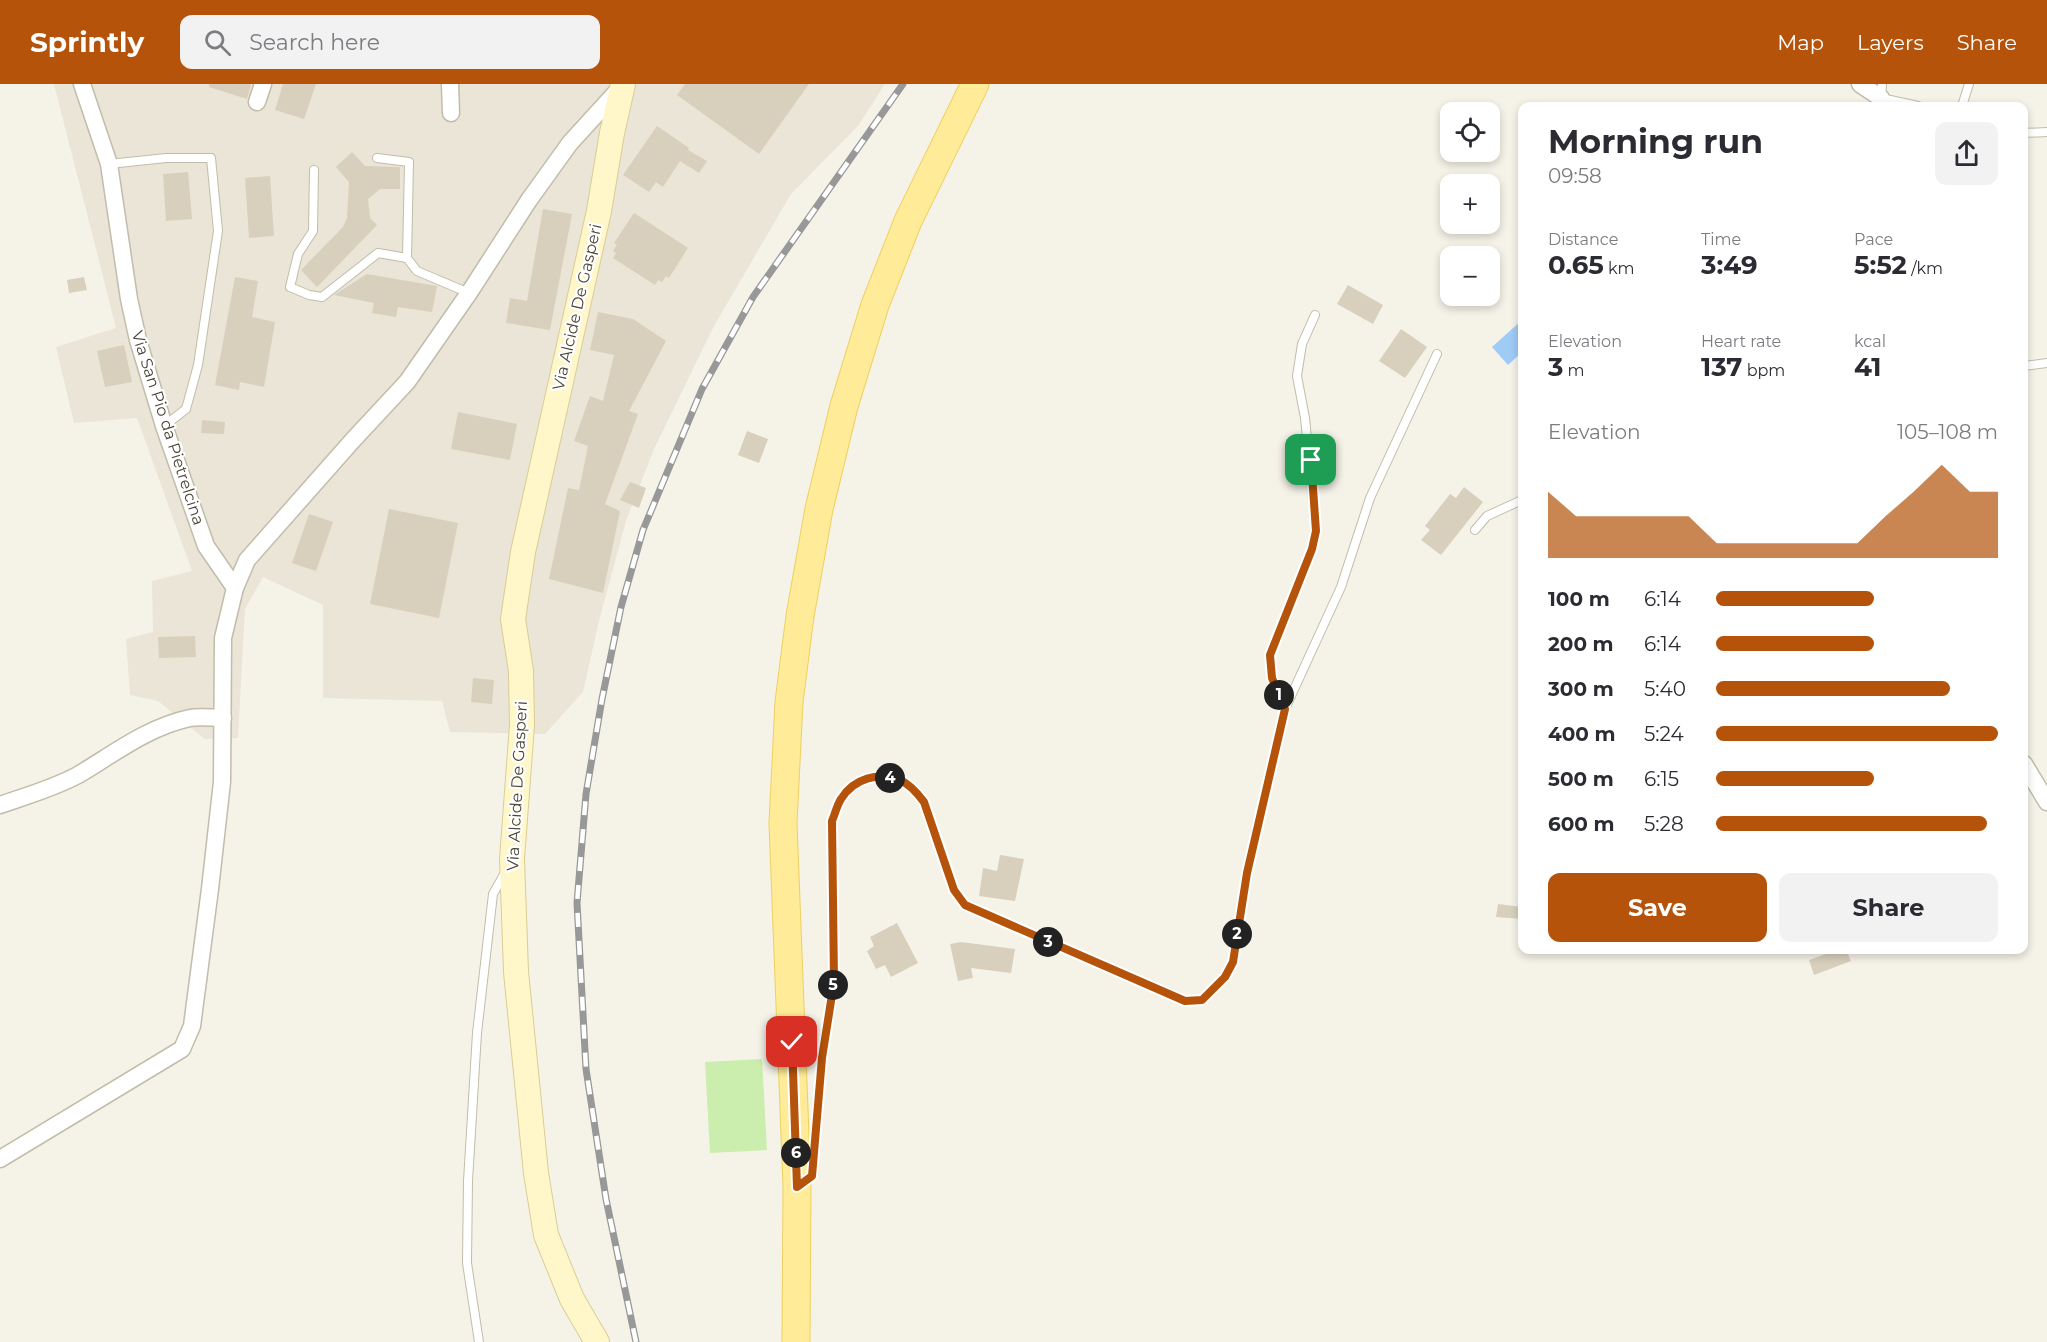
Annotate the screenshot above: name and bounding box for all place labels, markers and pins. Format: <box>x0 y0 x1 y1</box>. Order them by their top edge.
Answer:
pin <box>1285 434 1336 485</box>
pin: 1 <box>1264 680 1294 710</box>
pin: 4 <box>875 763 905 793</box>
pin: 2 <box>1222 919 1252 949</box>
pin: 3 <box>1033 927 1063 957</box>
pin: 5 <box>818 970 848 1000</box>
pin <box>766 1016 817 1067</box>
pin: 6 <box>781 1138 811 1168</box>

